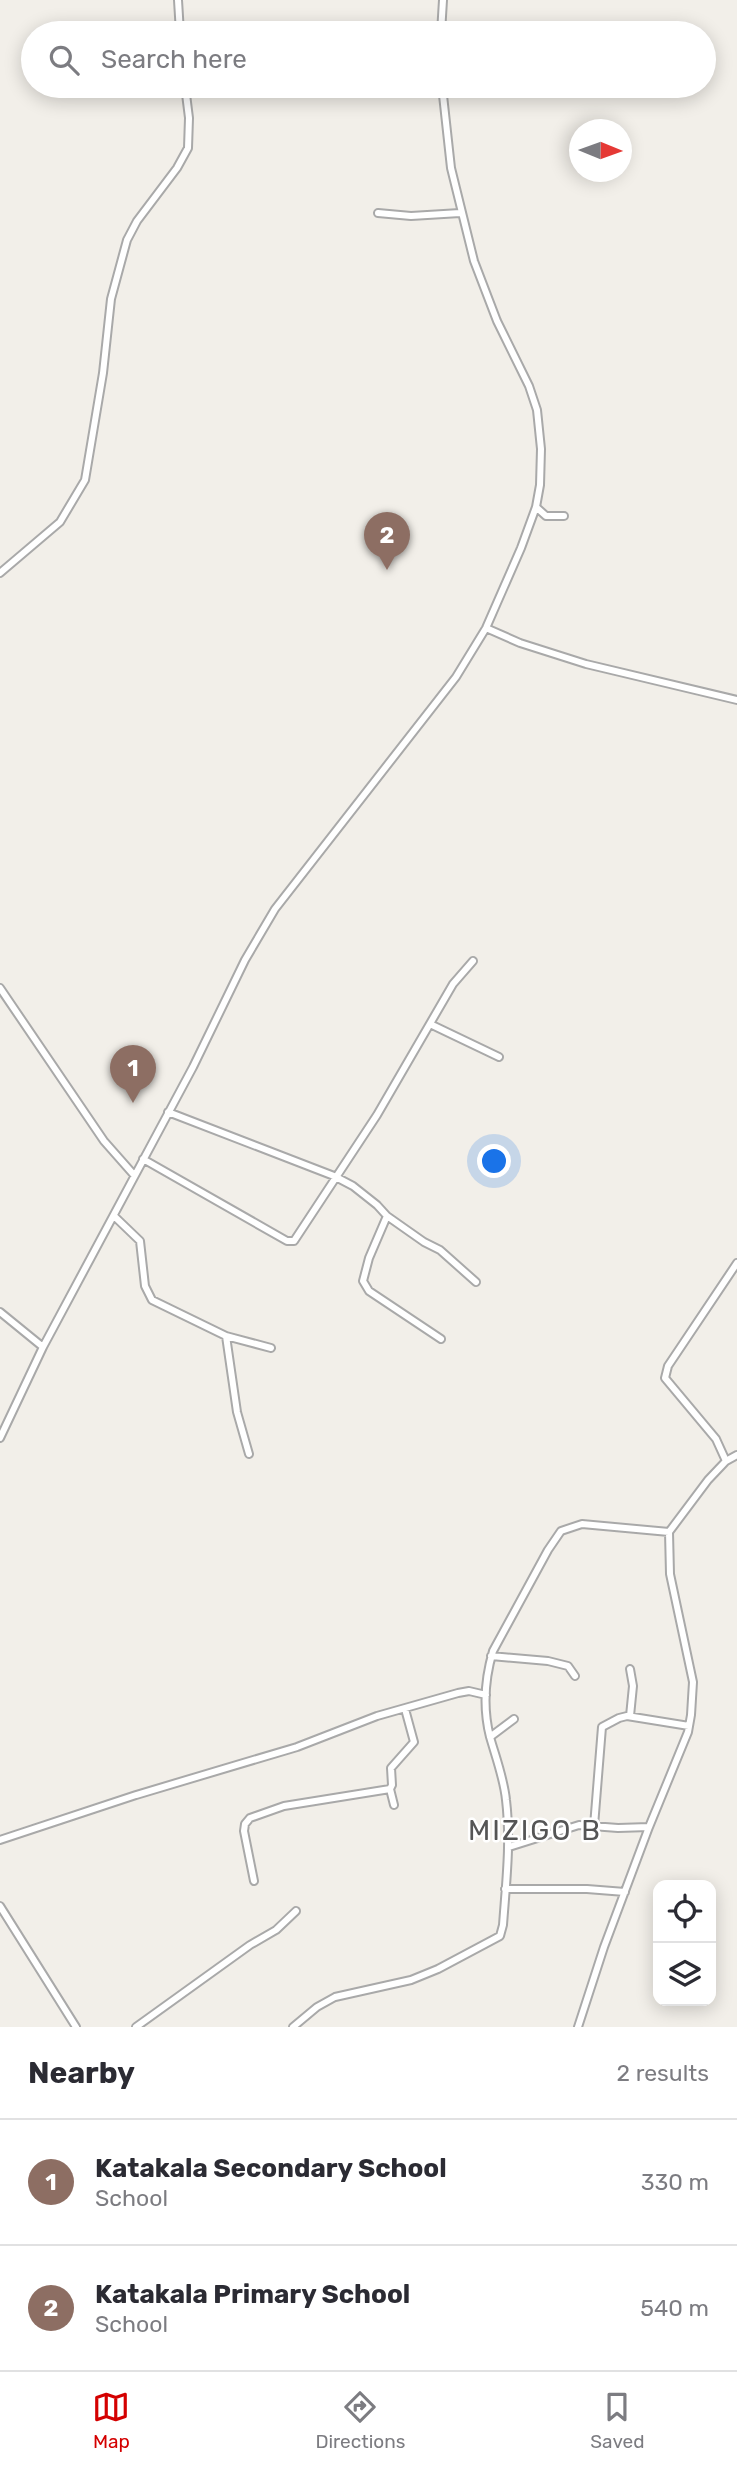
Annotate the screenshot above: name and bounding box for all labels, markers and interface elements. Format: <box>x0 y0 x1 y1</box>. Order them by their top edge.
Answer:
search box <box>21 21 716 98</box>
icon: search <box>45 41 83 79</box>
text: Search here <box>101 44 247 75</box>
north arrow <box>569 119 632 182</box>
pin: 2 <box>364 512 410 570</box>
pin: 1 <box>110 1045 156 1103</box>
your location <box>477 1144 511 1178</box>
district label: MIZIGO B <box>468 1814 602 1847</box>
map controls <box>653 1880 716 2006</box>
button: locate <box>653 1880 716 1943</box>
button: layers <box>653 1943 716 2006</box>
text: Nearby <box>28 2055 135 2091</box>
text: 2 results <box>617 2059 709 2087</box>
text: Katakala Secondary School <box>95 2153 447 2184</box>
text: 1 <box>45 2168 57 2196</box>
text: 330 m <box>641 2168 709 2196</box>
text: School <box>95 2184 168 2212</box>
text: Katakala Primary School <box>95 2279 410 2310</box>
text: 2 <box>44 2294 58 2322</box>
text: 540 m <box>640 2294 709 2322</box>
text: School <box>95 2310 168 2338</box>
tab: Map <box>92 2388 130 2453</box>
tab: Directions <box>315 2388 405 2453</box>
tab: Saved <box>590 2388 645 2453</box>

